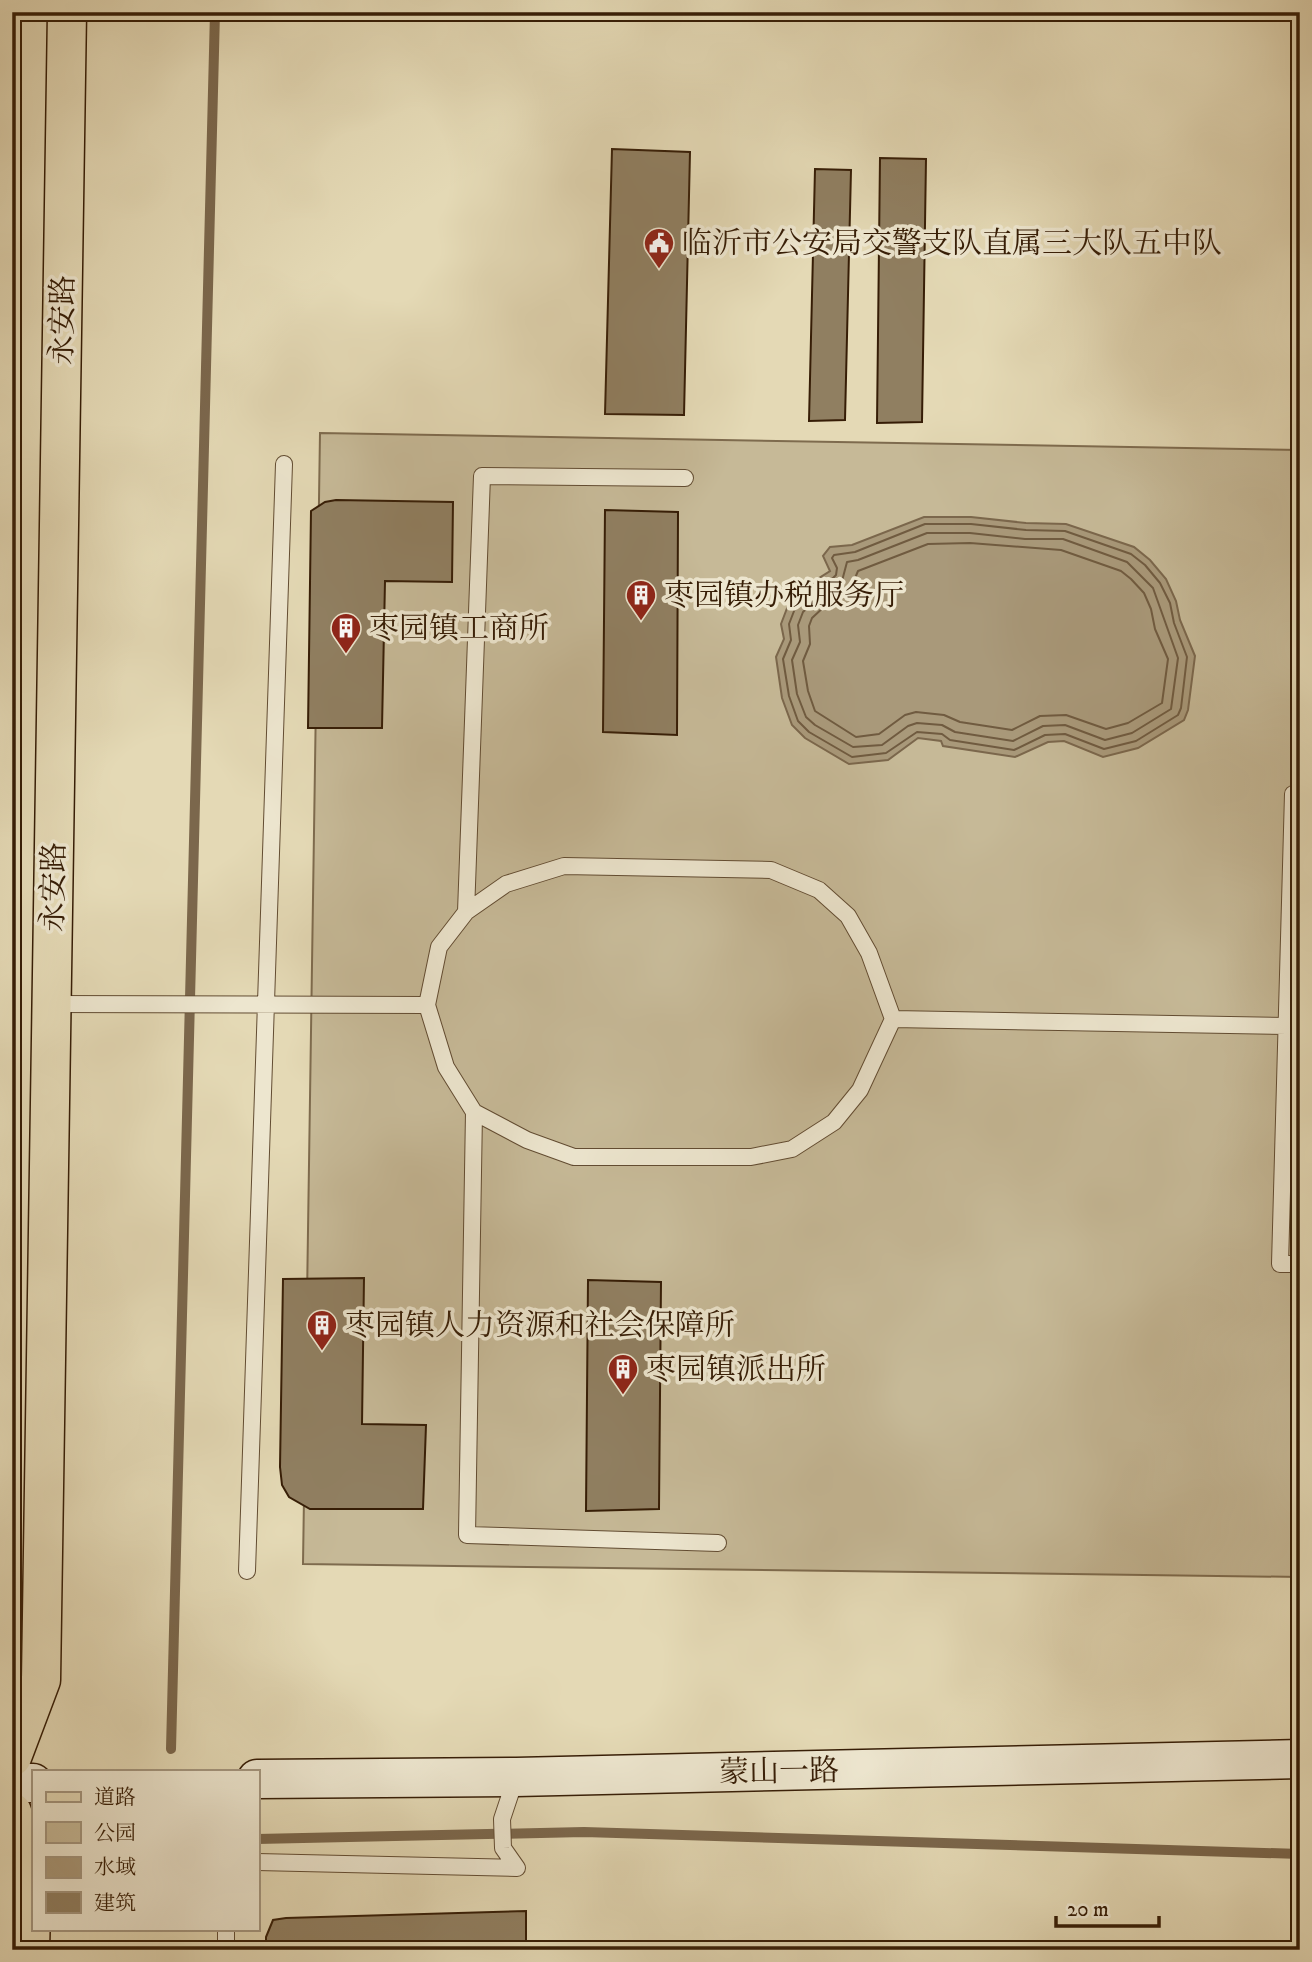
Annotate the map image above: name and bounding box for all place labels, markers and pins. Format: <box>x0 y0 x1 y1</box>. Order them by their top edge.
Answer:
public building icon: 临沂市公安局交警支队直属三大队五中队 <box>642 226 676 270</box>
place label: 临沂市公安局交警支队直属三大队五中队 <box>682 226 1222 263</box>
building icon: 枣园镇办税服务厅 <box>624 578 658 622</box>
place label: 枣园镇办税服务厅 <box>664 578 904 615</box>
building icon: 枣园镇工商所 <box>329 611 363 655</box>
place label: 枣园镇工商所 <box>369 611 549 648</box>
building icon: 枣园镇人力资源和社会保障所 <box>305 1308 339 1352</box>
place label: 枣园镇人力资源和社会保障所 <box>345 1308 735 1345</box>
building icon: 枣园镇派出所 <box>606 1352 640 1396</box>
place label: 枣园镇派出所 <box>646 1352 826 1389</box>

